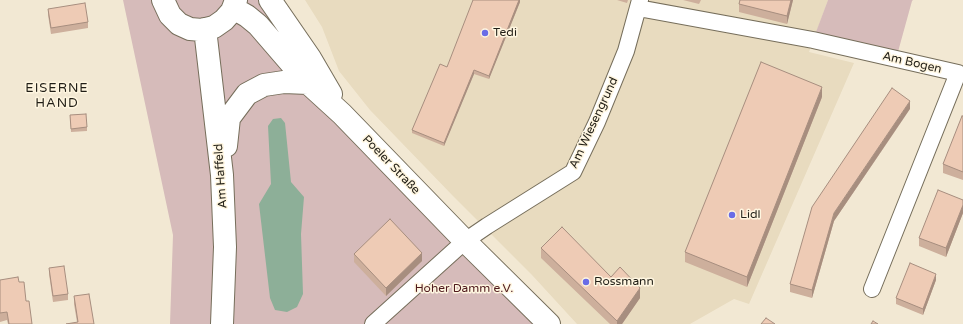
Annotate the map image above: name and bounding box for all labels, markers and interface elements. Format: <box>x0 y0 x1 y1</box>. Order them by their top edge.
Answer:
place label: Tedi <box>493 26 517 40</box>
marker: Tedi <box>480 28 490 38</box>
street label: Am Bogen <box>881 49 943 77</box>
street label: Am Wiesengrund <box>567 75 621 171</box>
district label: EISERNE HAND <box>25 81 89 112</box>
street label: Poeler Straße <box>359 132 423 198</box>
street label: Am Haffeld <box>212 143 230 209</box>
place label: Lidl <box>740 208 760 222</box>
marker: Lidl <box>727 210 737 220</box>
place label: Rossmann <box>594 275 654 289</box>
marker: Rossmann <box>581 277 591 287</box>
park label: Hoher Damm e.V. <box>415 282 513 296</box>

